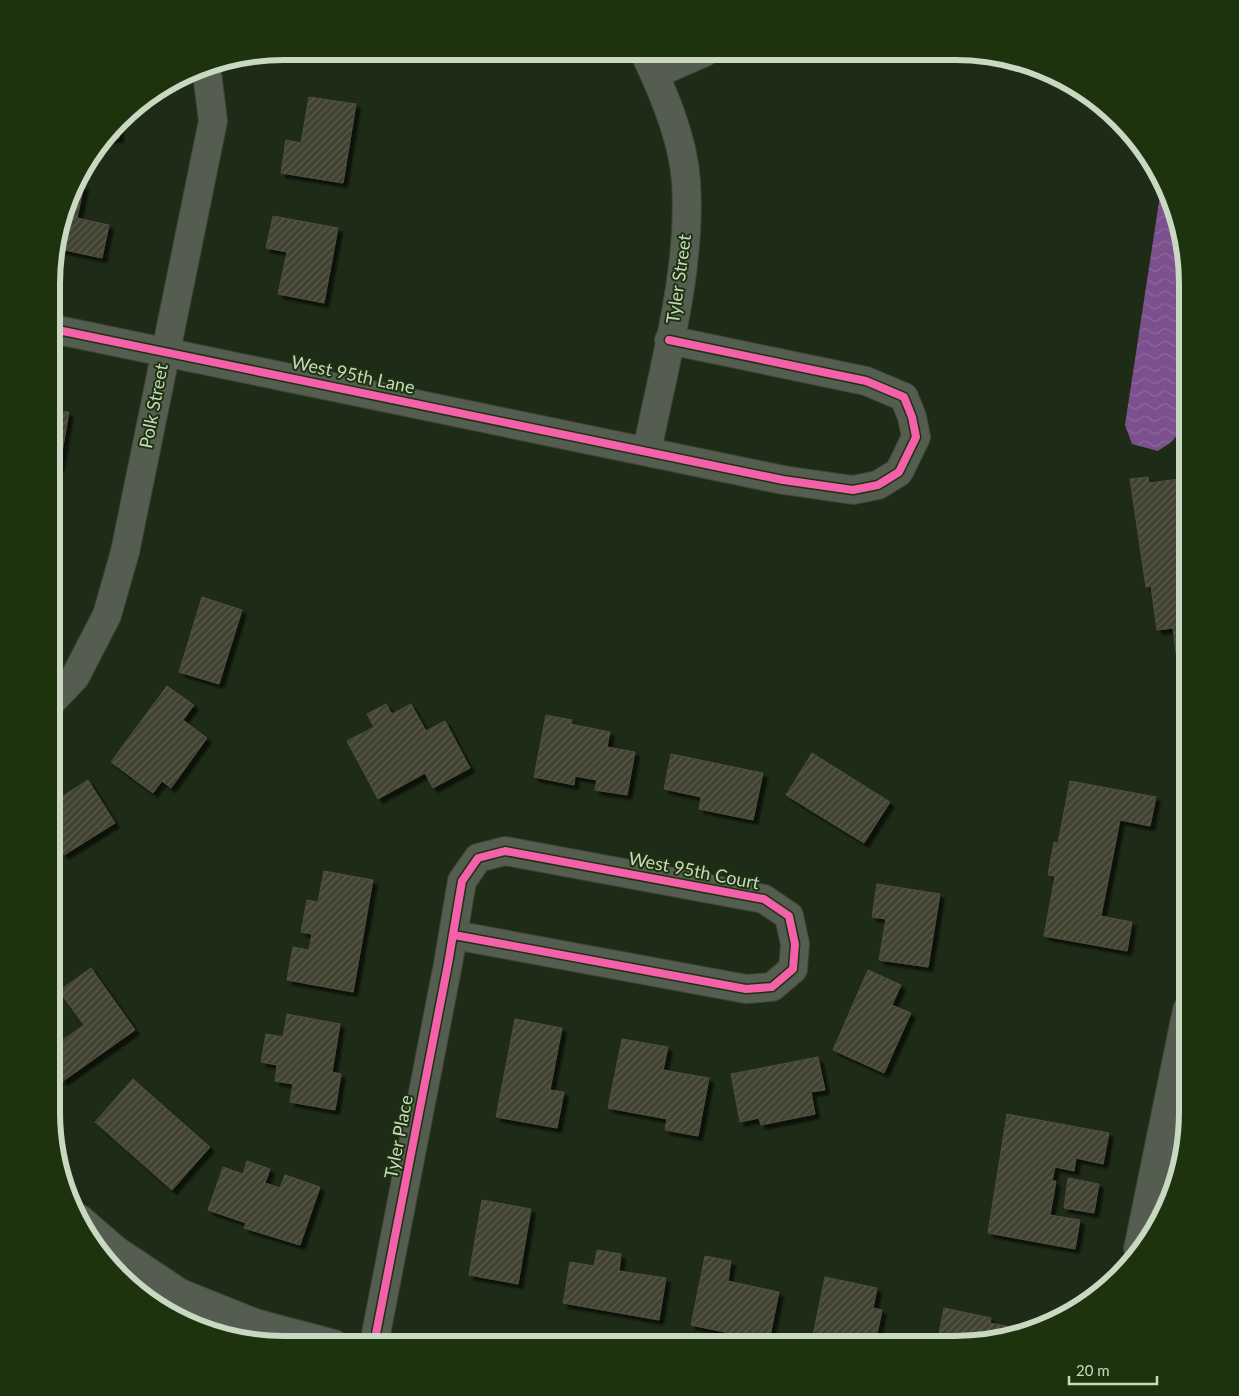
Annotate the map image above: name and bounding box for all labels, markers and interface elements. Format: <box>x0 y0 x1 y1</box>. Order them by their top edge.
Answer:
street label: Tyler Street <box>661 232 695 325</box>
street label: West 95th Lane <box>289 350 417 398</box>
street label: Polk Street <box>134 361 172 450</box>
street label: West 95th Court <box>627 847 762 894</box>
street label: Tyler Place <box>379 1093 417 1181</box>
scale bar <box>1069 1354 1156 1386</box>
text: 20 m <box>1076 1361 1110 1379</box>

